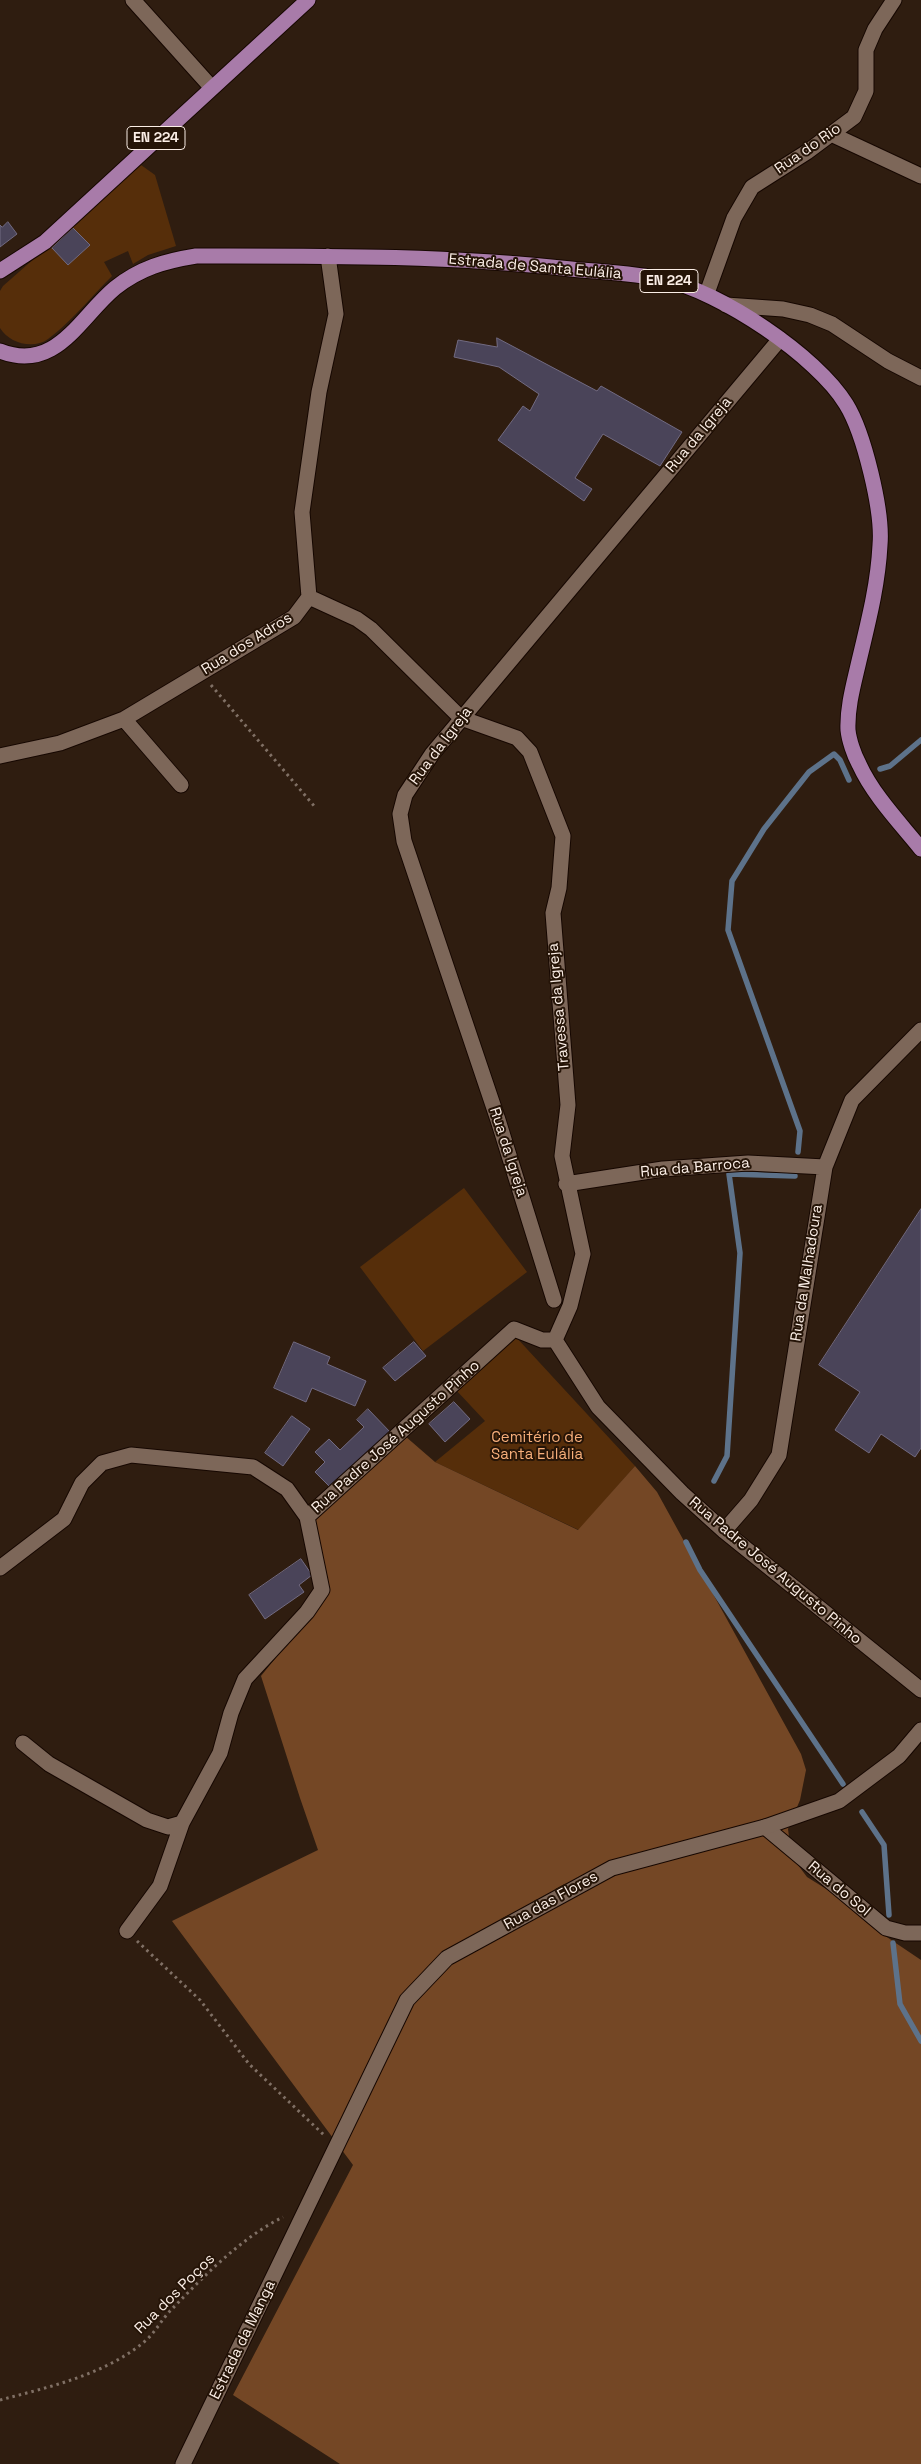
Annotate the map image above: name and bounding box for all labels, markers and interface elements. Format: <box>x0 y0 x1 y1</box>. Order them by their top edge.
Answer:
street label: Rua do Rio <box>772 120 844 178</box>
road number: EN 224 <box>127 126 185 150</box>
street label: Estrada de Santa Eulália <box>448 250 622 284</box>
road number: EN 224 <box>640 270 698 292</box>
street label: Rua da Igreja <box>662 394 736 476</box>
street label: Rua dos Adros <box>198 609 296 679</box>
street label: Rua da Igreja <box>406 703 476 789</box>
street label: Travessa da Igreja <box>544 942 574 1072</box>
street label: Rua da Igreja <box>485 1105 531 1199</box>
street label: Rua da Barroca <box>640 1154 750 1182</box>
street label: Rua da Malhadoura <box>787 1203 827 1343</box>
street label: Rua Padre José Augusto Pinho <box>308 1357 484 1517</box>
park label: Cemitério de Santa Eulália <box>491 1429 583 1464</box>
street label: Rua Padre José Augusto Pinho <box>685 1493 865 1649</box>
street label: Rua do Sol <box>804 1858 874 1920</box>
street label: Rua das Flores <box>501 1868 601 1934</box>
street label: Rua dos Poços <box>131 2250 219 2338</box>
street label: Estrada da Manga <box>206 2278 280 2402</box>

